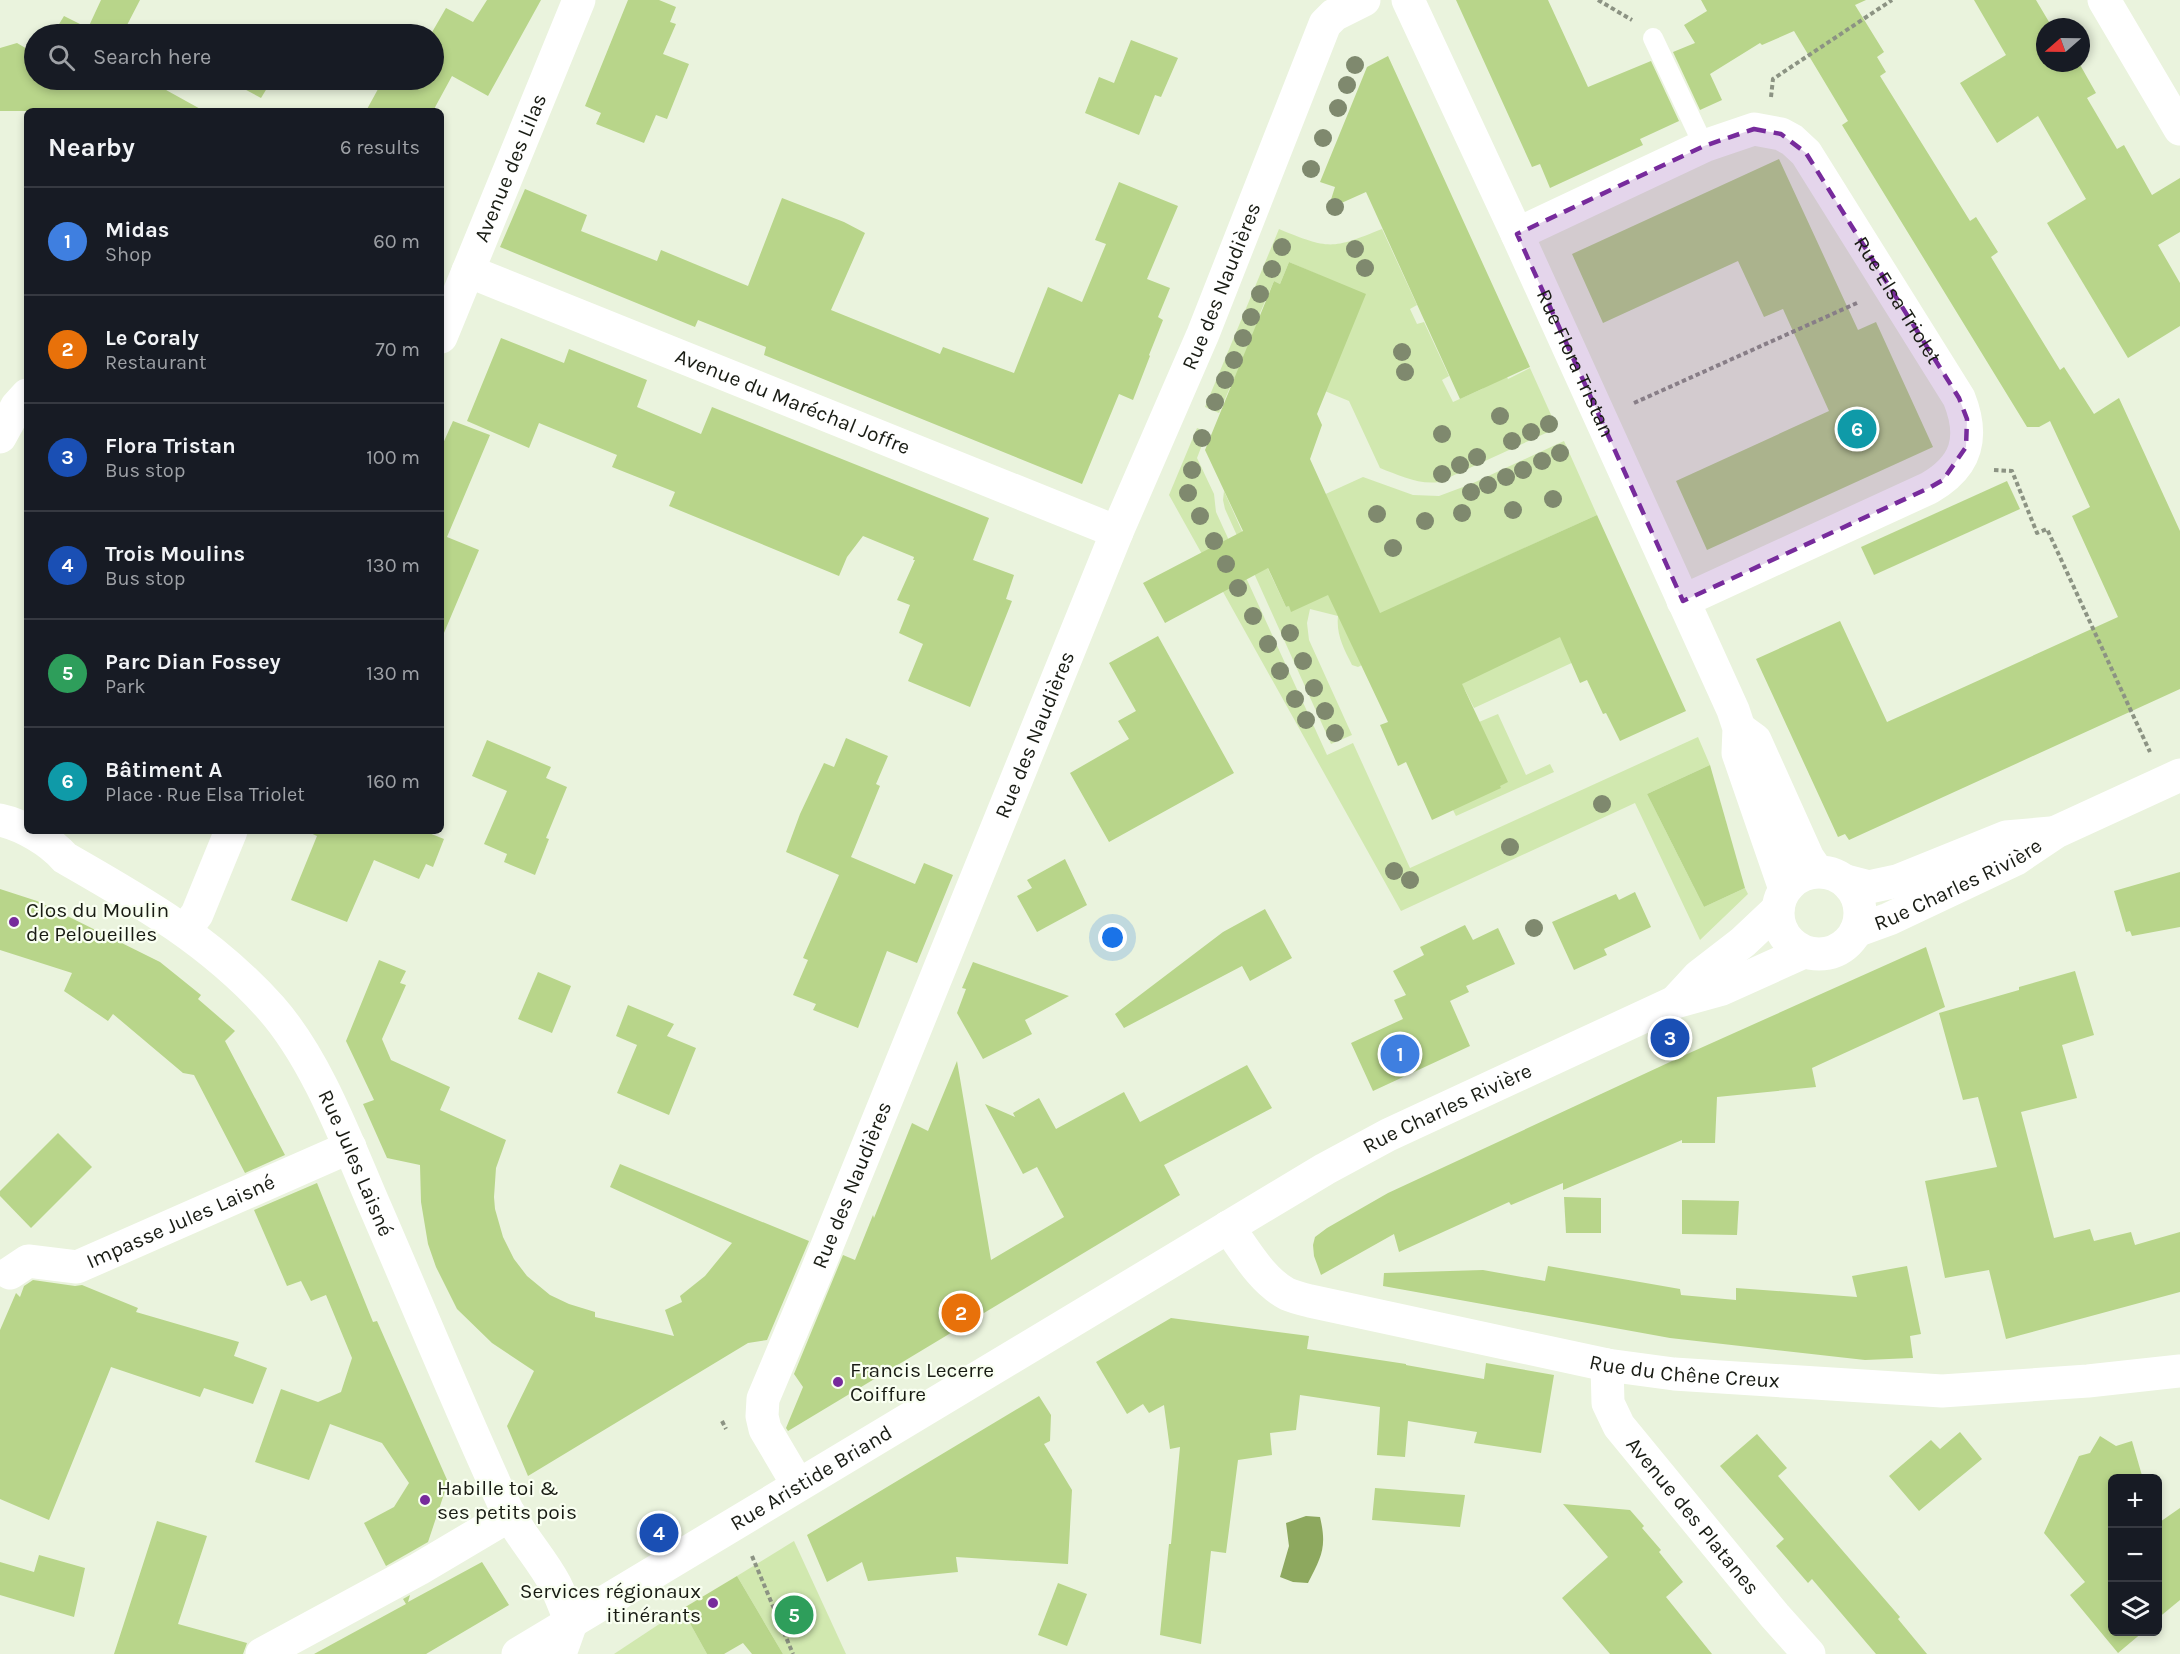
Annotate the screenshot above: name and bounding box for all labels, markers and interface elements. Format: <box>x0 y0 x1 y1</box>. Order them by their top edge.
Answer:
north arrow <box>2036 18 2090 72</box>
search box <box>24 24 444 90</box>
icon: search <box>45 41 78 74</box>
text: Search here <box>93 44 211 70</box>
street label: Avenue des Lilas <box>469 90 551 245</box>
text: Nearby <box>48 132 135 163</box>
text: 6 results <box>340 136 420 159</box>
street label: Rue des Naudières <box>1177 199 1266 374</box>
text: Midas <box>105 217 169 243</box>
text: 1 <box>64 230 71 253</box>
text: 60 m <box>373 230 420 253</box>
street label: Rue Elsa Triolet <box>1849 232 1947 368</box>
text: Shop <box>105 243 152 266</box>
street label: Rue Flora Tristan <box>1532 285 1620 441</box>
text: Le Coraly <box>105 325 199 351</box>
text: 2 <box>61 338 74 361</box>
text: 70 m <box>375 338 420 361</box>
street label: Avenue du Maréchal Joffre <box>672 344 914 460</box>
text: Restaurant <box>105 351 207 374</box>
pin: 6 <box>1838 406 1876 452</box>
text: Flora Tristan <box>105 433 236 459</box>
text: 3 <box>61 446 74 469</box>
text: 100 m <box>366 446 420 469</box>
text: Bus stop <box>105 459 185 482</box>
text: Trois Moulins <box>105 541 245 567</box>
text: 4 <box>62 554 73 577</box>
text: 130 m <box>366 554 420 577</box>
text: Bus stop <box>105 567 185 590</box>
street label: Rue des Naudières <box>990 648 1079 822</box>
text: Parc Dian Fossey <box>105 649 281 675</box>
text: 5 <box>62 662 73 685</box>
text: 130 m <box>366 662 420 685</box>
text: Park <box>105 675 146 698</box>
text: Bâtiment A <box>105 757 222 783</box>
text: 6 <box>61 770 74 793</box>
text: 160 m <box>367 770 420 793</box>
text: Place · Rue Elsa Triolet <box>105 783 305 806</box>
street label: Rue Charles Rivière <box>1871 833 2046 935</box>
place label: Clos du Moulin de Peloueilles <box>26 898 169 946</box>
marker: Clos du Moulin de Peloueilles <box>7 915 21 929</box>
your location <box>1098 923 1127 952</box>
pin: 3 <box>1650 1016 1690 1060</box>
pin: 1 <box>1380 1032 1420 1076</box>
street label: Rue Charles Rivière <box>1358 1058 1535 1158</box>
street label: Rue Jules Laisné <box>313 1086 398 1240</box>
street label: Rue des Naudières <box>807 1098 896 1272</box>
street label: Impasse Jules Laisné <box>83 1170 278 1273</box>
pin: 2 <box>942 1290 980 1336</box>
street label: Rue du Chêne Creux <box>1587 1350 1781 1393</box>
place label: Francis Lecerre Coiffure <box>850 1358 994 1406</box>
marker: Francis Lecerre Coiffure <box>831 1375 845 1389</box>
street label: Rue Aristide Briand <box>726 1420 896 1536</box>
street label: Avenue des Platanes <box>1621 1432 1765 1600</box>
map controls <box>2108 1474 2162 1636</box>
button: + <box>2108 1474 2162 1528</box>
place label: Habille toi & ses petits pois <box>437 1476 577 1524</box>
marker: Habille toi & ses petits pois <box>418 1493 432 1507</box>
pin: 4 <box>640 1510 678 1556</box>
button: − <box>2108 1528 2162 1582</box>
place label: Services régionaux itinérants <box>520 1579 701 1627</box>
button: layers <box>2108 1582 2162 1636</box>
pin: 5 <box>774 1592 814 1638</box>
marker: Services régionaux itinérants <box>706 1596 720 1610</box>

